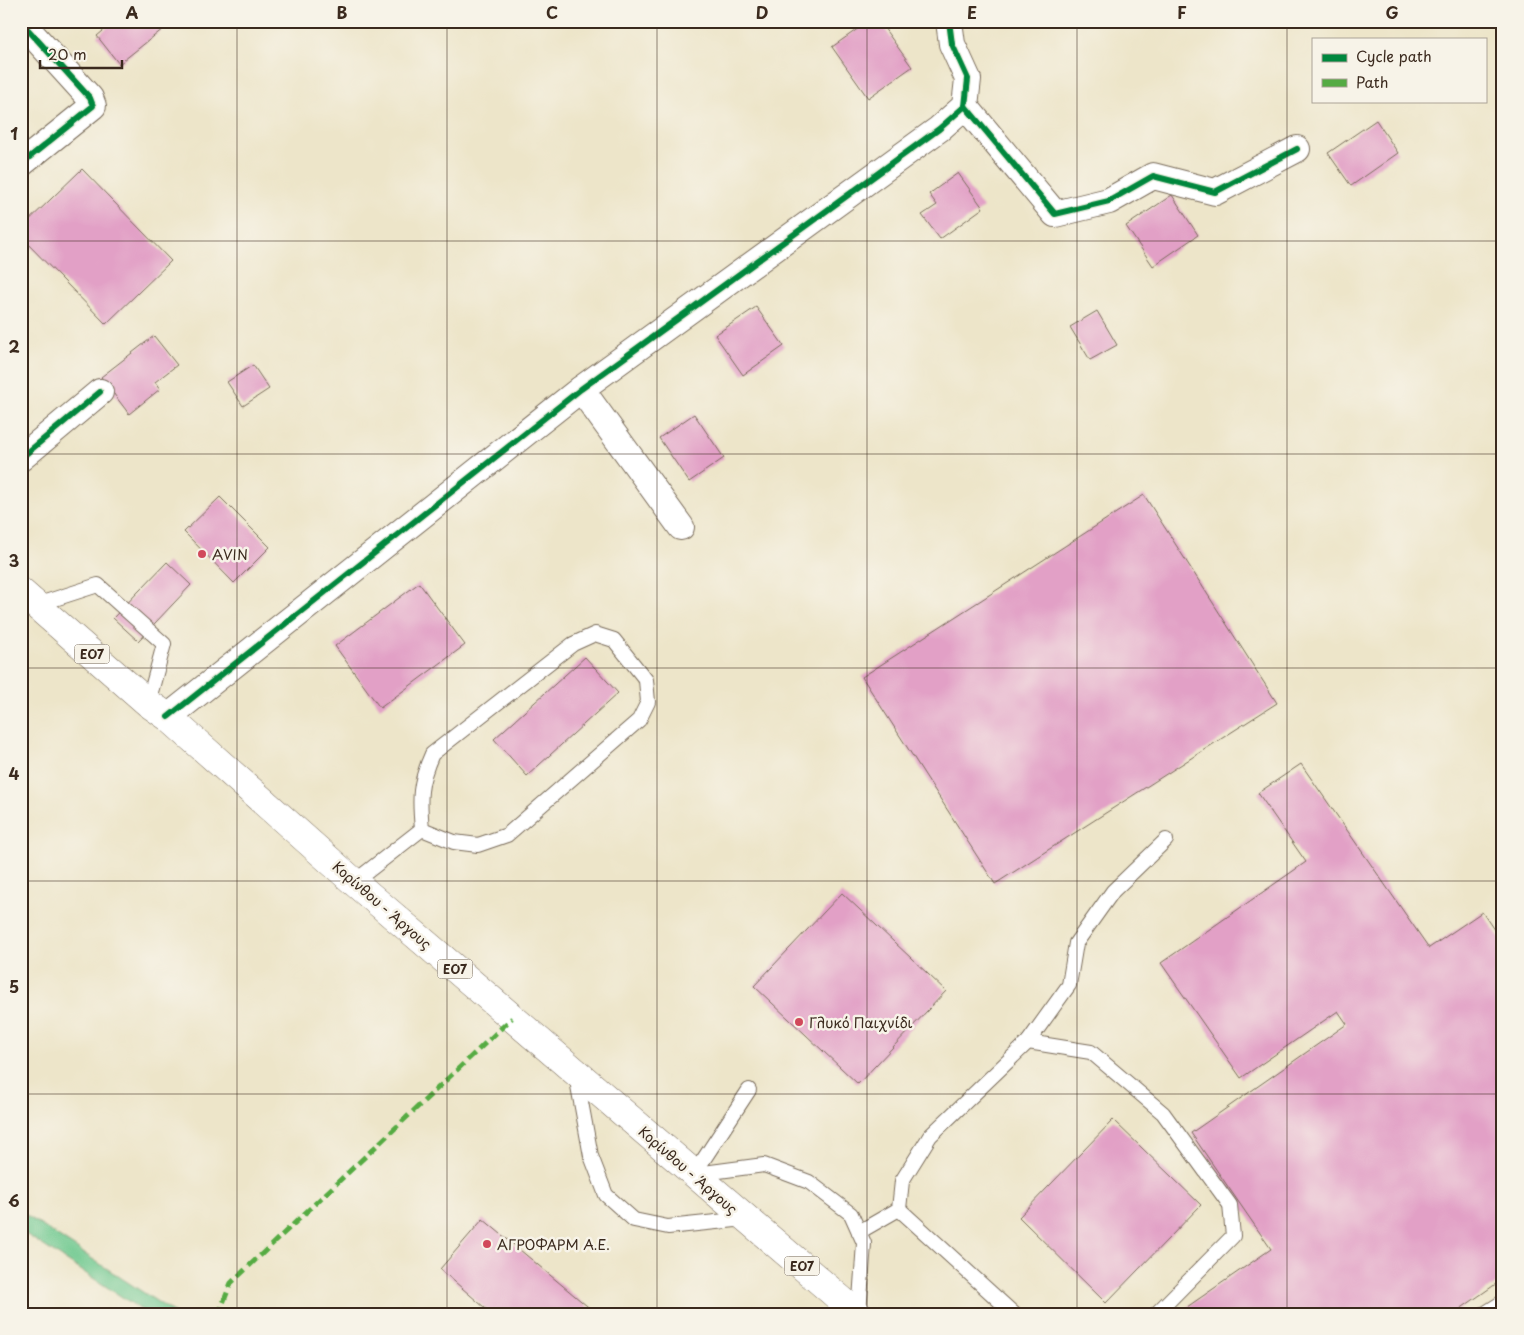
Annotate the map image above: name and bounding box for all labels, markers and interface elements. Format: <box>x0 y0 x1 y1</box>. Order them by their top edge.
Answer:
text: A <box>126 0 139 24</box>
text: B <box>337 0 348 24</box>
text: C <box>546 0 558 24</box>
text: D <box>756 0 768 24</box>
text: E <box>967 0 977 24</box>
text: F <box>1177 0 1187 24</box>
text: G <box>1385 0 1399 24</box>
scale bar <box>40 38 122 70</box>
legend <box>1312 38 1486 102</box>
text: 20 m <box>48 42 87 65</box>
text: Cycle path <box>1356 44 1432 67</box>
text: Path <box>1356 70 1388 93</box>
text: 1 <box>10 121 18 145</box>
text: 2 <box>8 334 20 358</box>
place label: AVIN <box>212 544 248 565</box>
text: 3 <box>9 548 19 572</box>
marker: AVIN <box>196 548 208 560</box>
road number: ΕΟ7 <box>74 644 110 664</box>
text: 4 <box>9 761 20 785</box>
street label: Κορίνθου - Άργους <box>328 856 436 954</box>
road number: ΕΟ7 <box>438 960 472 979</box>
text: 5 <box>9 974 19 998</box>
place label: Γλυκό Παιχνίδι <box>809 1012 913 1033</box>
marker: Γλυκό Παιχνίδι <box>793 1016 805 1028</box>
street label: Κορίνθου - Άργους <box>634 1121 742 1219</box>
text: 6 <box>8 1188 20 1212</box>
place label: ΑΓΡΟΦΑΡΜ Α.Ε. <box>497 1234 610 1255</box>
marker: ΑΓΡΟΦΑΡΜ Α.Ε. <box>481 1238 493 1250</box>
road number: ΕΟ7 <box>784 1256 820 1276</box>

